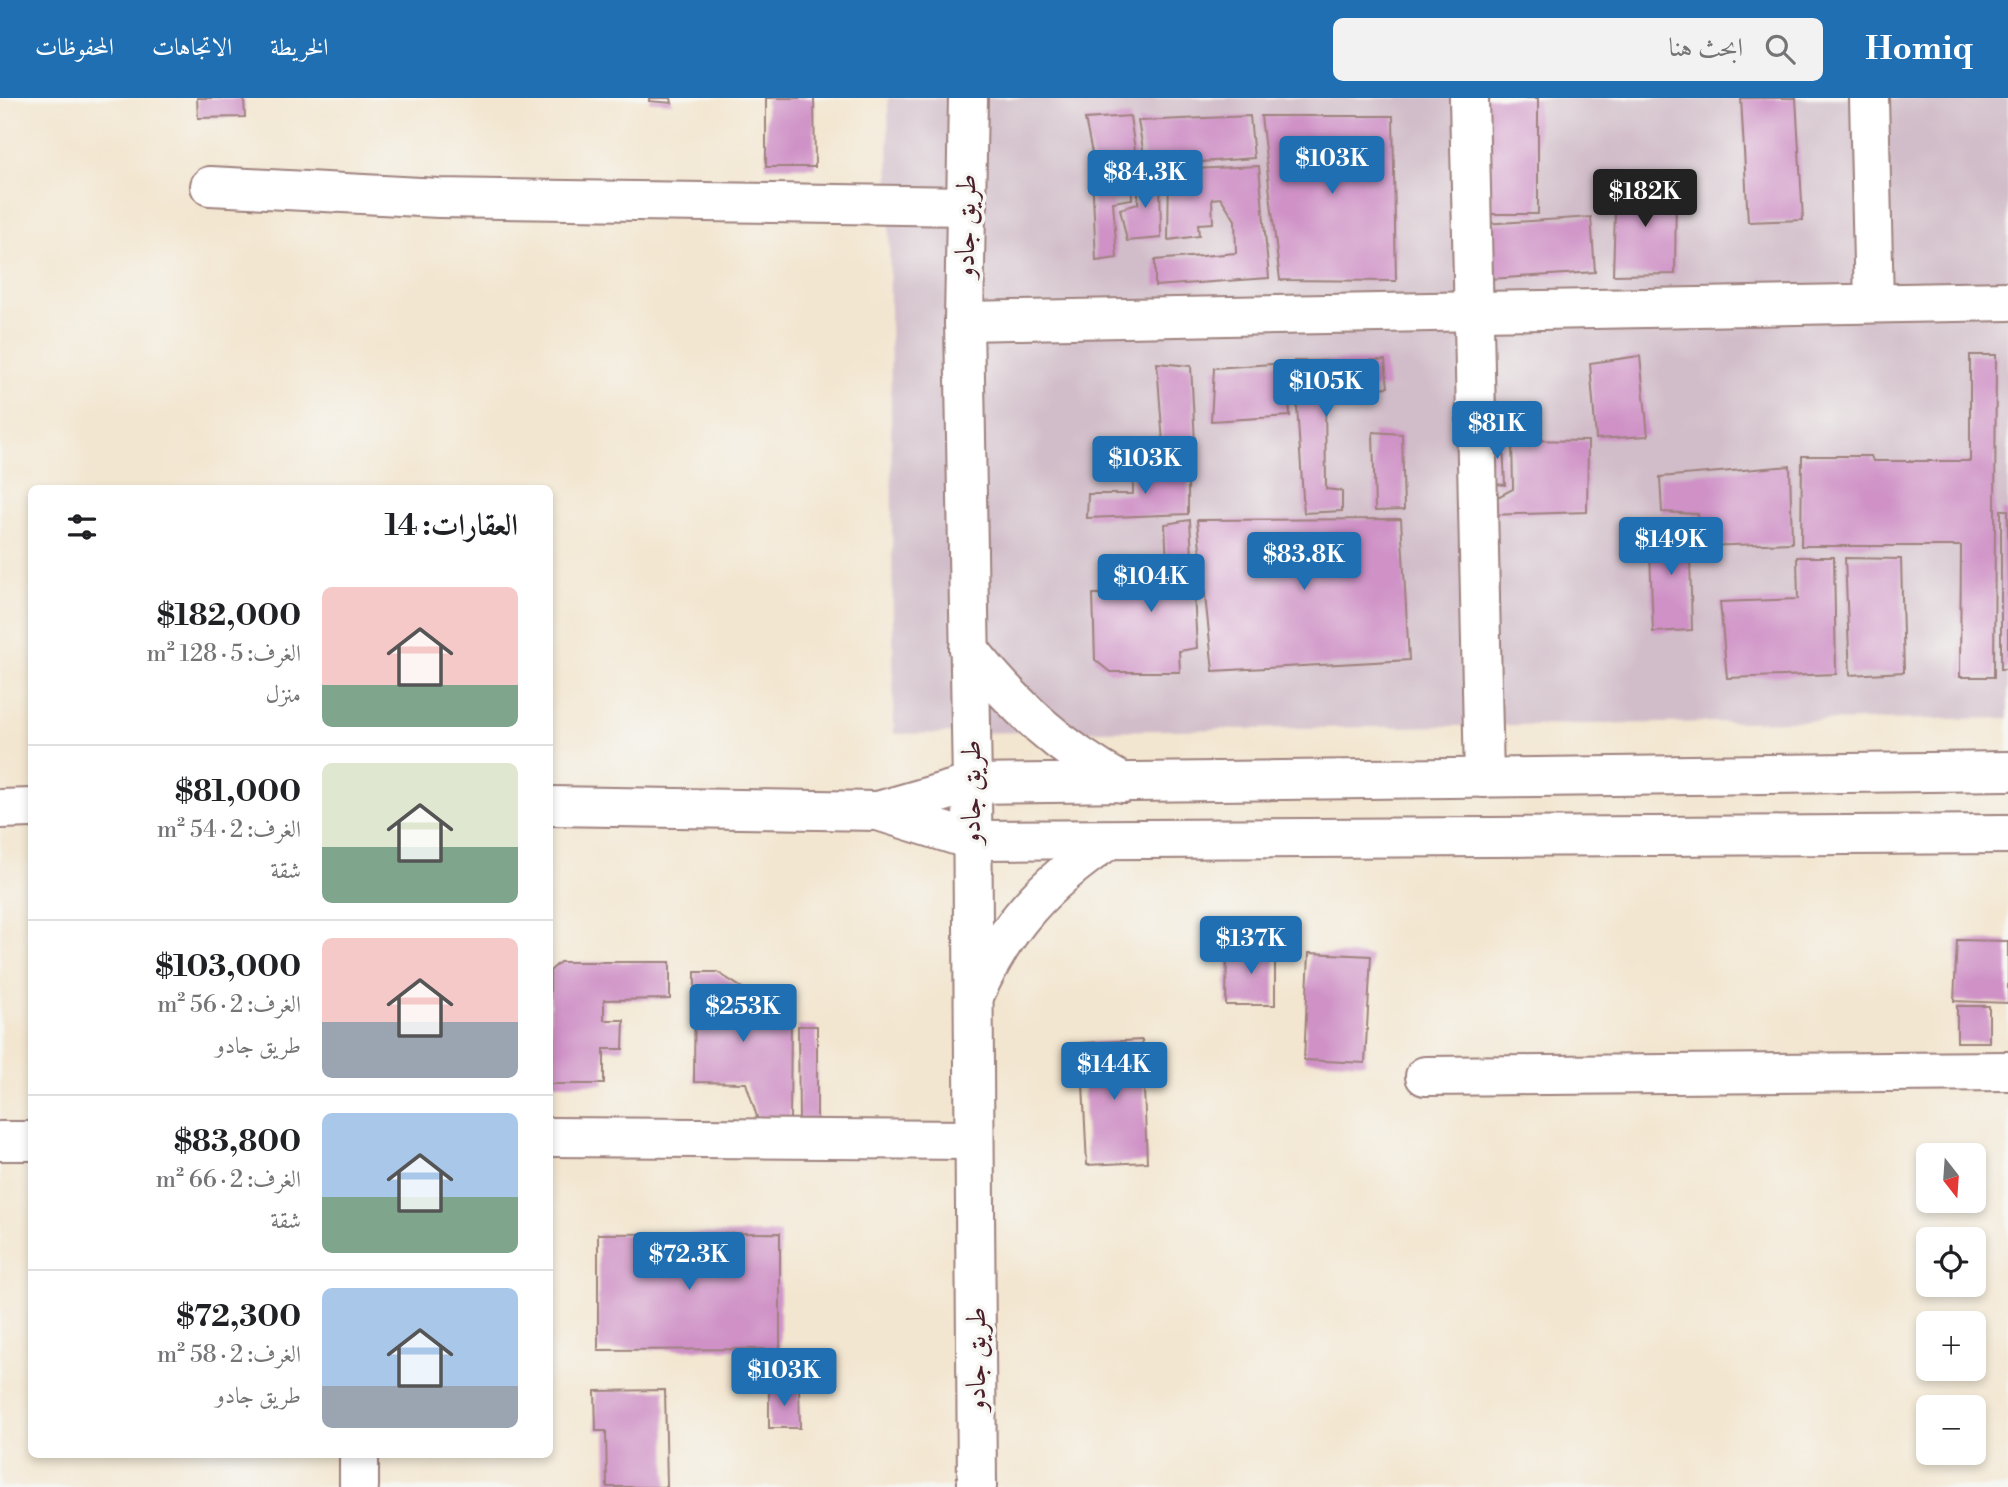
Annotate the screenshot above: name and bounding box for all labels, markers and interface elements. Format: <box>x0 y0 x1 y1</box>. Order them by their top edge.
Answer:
search box <box>1333 18 1823 81</box>
text: Homiq <box>1865 29 1973 70</box>
icon: search <box>1761 30 1799 68</box>
text: ابحث هنا <box>1669 32 1743 64</box>
text: المحفوظات <box>35 33 114 63</box>
text: الاتجاهات <box>152 33 232 63</box>
text: الخريطة <box>270 33 329 63</box>
pin: $103K <box>1283 136 1381 196</box>
text: $103K <box>1295 145 1369 173</box>
pin: $84.3K <box>1088 150 1202 210</box>
text: $84.3K <box>1104 159 1186 187</box>
pin: $182K <box>1596 170 1694 229</box>
street label: طريق جادو <box>948 174 984 281</box>
text: $182K <box>1609 178 1681 206</box>
pin: $105K <box>1277 360 1375 419</box>
text: $105K <box>1289 368 1363 396</box>
pin: $81K <box>1456 402 1538 461</box>
text: $81K <box>1468 410 1526 438</box>
pin: $103K <box>1096 436 1194 496</box>
text: $103K <box>1108 445 1182 473</box>
text: العقارات: 14 <box>385 507 518 545</box>
icon: filters <box>63 508 101 546</box>
pin: $149K <box>1622 518 1720 577</box>
text: $149K <box>1635 526 1707 554</box>
pin: $83.8K <box>1247 532 1361 592</box>
text: $83.8K <box>1263 541 1345 569</box>
pin: $104K <box>1102 554 1200 614</box>
text: $104K <box>1114 563 1188 591</box>
text: $182,000 <box>157 597 301 635</box>
icon: home <box>378 615 462 699</box>
text: الغرف: 5 · 128 m² <box>147 640 301 668</box>
text: منزل <box>266 681 301 709</box>
street label: طريق جادو <box>954 740 989 847</box>
text: $81,000 <box>175 773 301 811</box>
icon: home <box>378 791 462 875</box>
text: الغرف: 2 · 54 m² <box>157 816 301 844</box>
text: شقة <box>271 857 301 885</box>
pin: $137K <box>1202 916 1300 976</box>
text: $137K <box>1216 925 1286 953</box>
text: $103,000 <box>155 948 301 986</box>
icon: home <box>378 966 462 1050</box>
pin: $253K <box>694 984 792 1044</box>
text: الغرف: 2 · 56 m² <box>157 991 301 1019</box>
text: $253K <box>706 993 780 1021</box>
text: طريق جادو <box>215 1032 301 1060</box>
pin: $144K <box>1065 1042 1163 1102</box>
text: $144K <box>1077 1051 1151 1079</box>
text: $83,800 <box>174 1123 301 1161</box>
icon: home <box>378 1141 462 1225</box>
north arrow <box>1916 1143 1986 1213</box>
map controls <box>1916 1143 1986 1465</box>
text: الغرف: 2 · 66 m² <box>156 1166 301 1194</box>
text: شقة <box>271 1207 301 1235</box>
button: locate <box>1916 1227 1986 1297</box>
pin: $72.3K <box>632 1232 746 1292</box>
text: $72.3K <box>649 1241 729 1269</box>
text: $72,300 <box>176 1298 301 1336</box>
street label: طريق جادو <box>959 1307 994 1414</box>
button: + <box>1916 1311 1986 1381</box>
icon: home <box>378 1316 462 1400</box>
text: الغرف: 2 · 58 m² <box>157 1341 301 1369</box>
pin: $103K <box>735 1348 833 1408</box>
text: $103K <box>747 1357 821 1385</box>
text: طريق جادو <box>215 1382 301 1410</box>
button: − <box>1916 1395 1986 1465</box>

